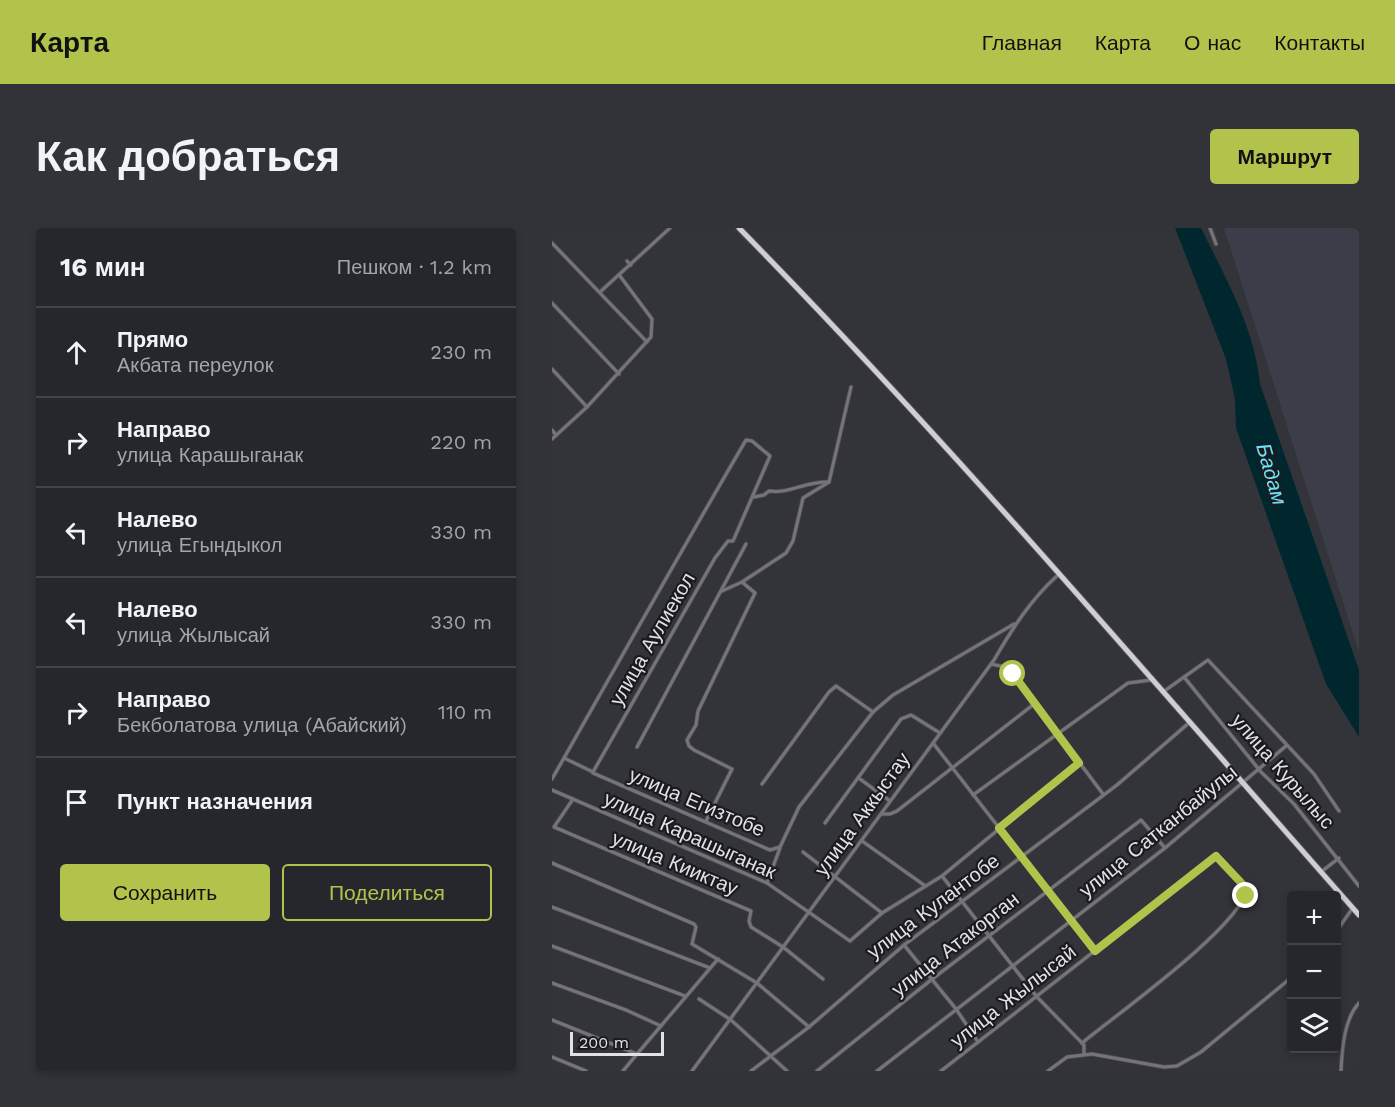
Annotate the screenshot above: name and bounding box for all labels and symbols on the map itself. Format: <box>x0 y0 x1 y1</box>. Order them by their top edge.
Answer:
water label: Бадам <box>1251 440 1293 508</box>
street label: улица Аулиекол <box>604 568 700 710</box>
route start <box>999 660 1025 686</box>
street label: улица Курылыс <box>1226 708 1340 834</box>
street label: улица Аккыстау <box>809 748 915 880</box>
street label: улица Сатканбайулы <box>1074 760 1242 902</box>
street label: улица Егизтобе <box>625 763 769 841</box>
street label: улица Карашыганак <box>600 786 780 884</box>
street label: улица Кииктау <box>608 826 742 900</box>
street label: улица Кулантобе <box>862 848 1004 964</box>
route end <box>1232 882 1258 908</box>
street label: улица Атакорган <box>887 887 1023 1001</box>
street label: улица Жылысай <box>945 939 1081 1053</box>
scale bar <box>570 1029 664 1056</box>

